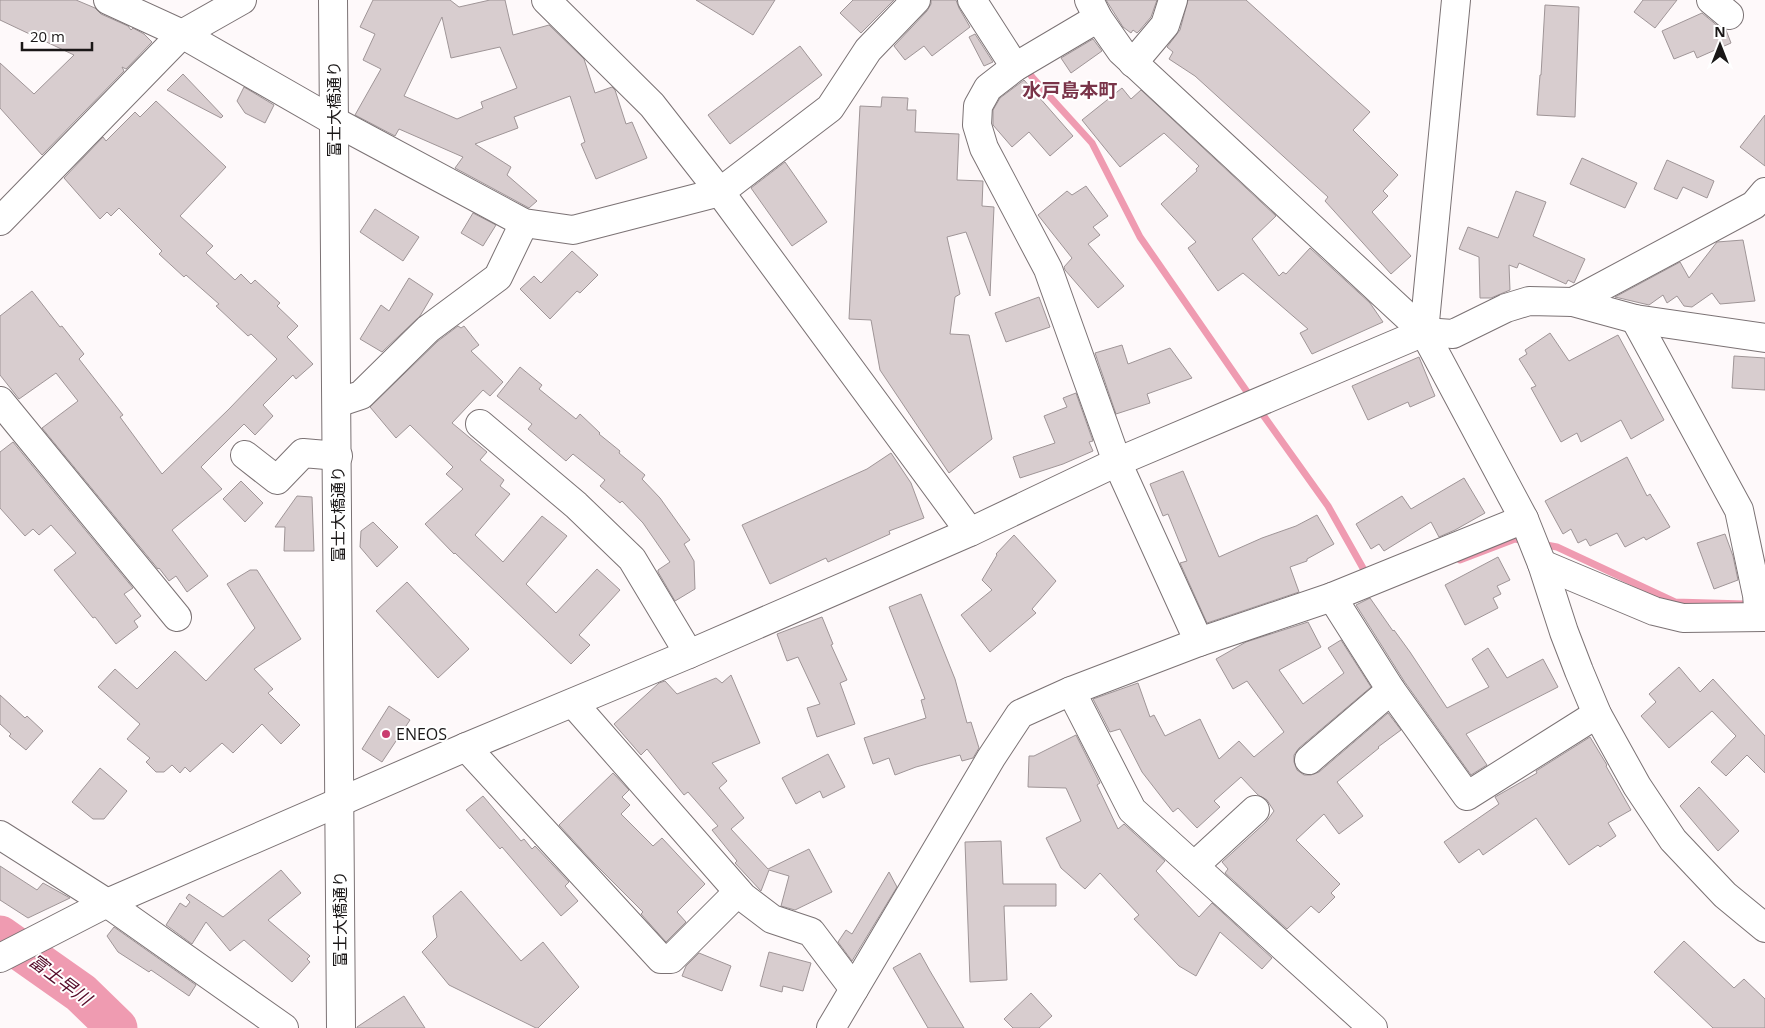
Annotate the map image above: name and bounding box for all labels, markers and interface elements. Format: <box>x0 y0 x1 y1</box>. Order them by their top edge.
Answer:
scale bar <box>22 20 92 52</box>
north arrow <box>1695 20 1745 70</box>
text: N <box>1714 22 1726 41</box>
text: 20 m <box>30 26 65 46</box>
street label: 富士大橋通り <box>323 61 345 157</box>
district label: 水戸島本町 <box>1022 77 1118 103</box>
street label: 富士大橋通り <box>327 466 349 562</box>
place label: ENEOS <box>396 723 447 745</box>
marker: ENEOS <box>380 728 392 740</box>
street label: 富士大橋通り <box>329 871 351 967</box>
water label: 富士早川 <box>25 948 98 1012</box>

